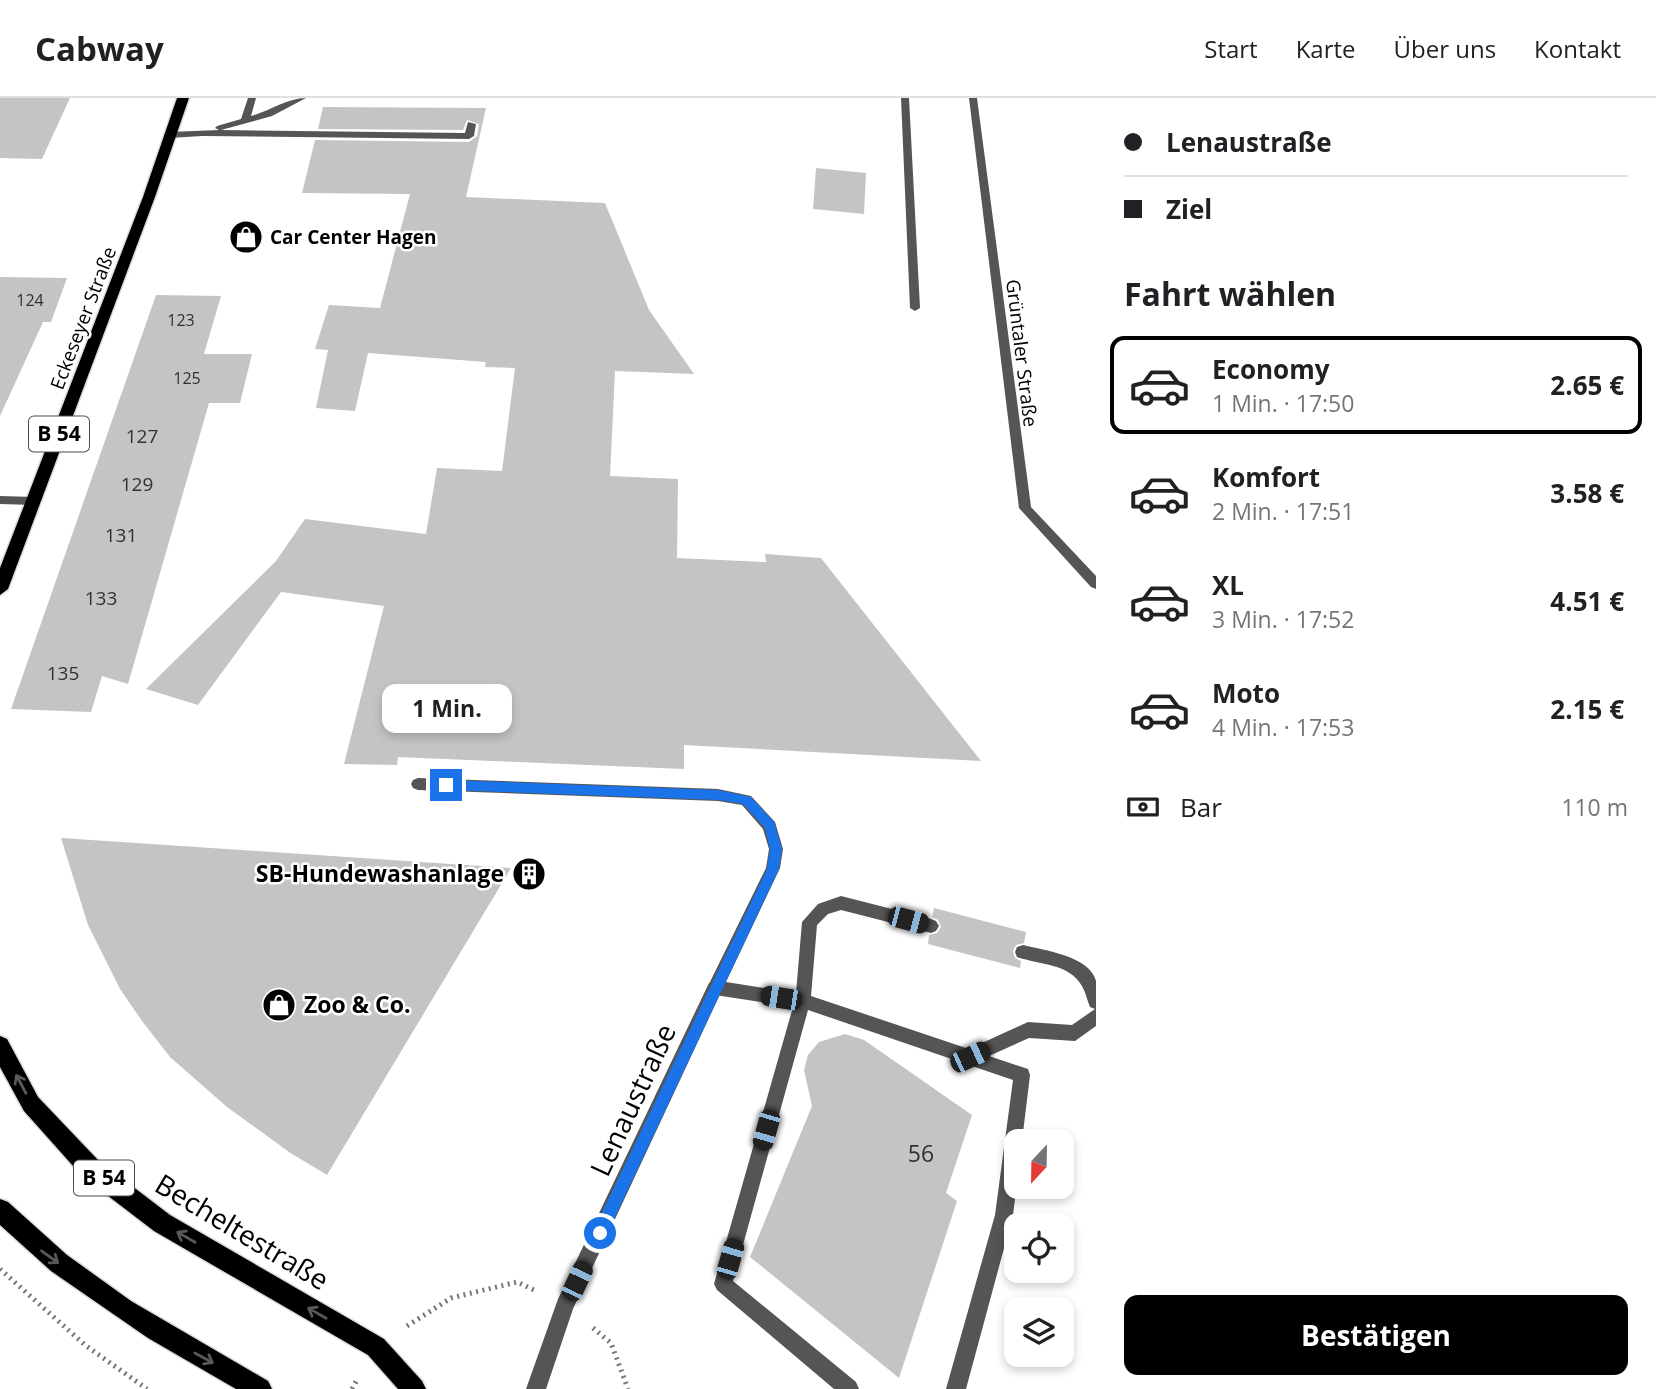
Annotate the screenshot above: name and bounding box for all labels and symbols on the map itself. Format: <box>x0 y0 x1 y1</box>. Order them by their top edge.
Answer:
shop icon: Car Center Hagen <box>227 218 265 256</box>
place label: Car Center Hagen <box>270 224 436 250</box>
street label: Eckeseyer Straße <box>44 243 122 393</box>
street label: Grüntaler Straße <box>1000 278 1044 428</box>
house number: 124 <box>16 289 44 311</box>
house number: 123 <box>167 309 195 331</box>
house number: 125 <box>173 367 201 389</box>
road number: B 54 <box>29 416 89 452</box>
house number: 127 <box>126 423 158 449</box>
house number: 129 <box>121 471 153 497</box>
house number: 131 <box>105 522 137 548</box>
house number: 133 <box>85 585 117 611</box>
house number: 135 <box>47 660 79 686</box>
callout: 1 Min. <box>381 684 511 732</box>
route end <box>430 769 462 801</box>
building icon: SB-Hundewashanlage <box>510 855 548 893</box>
place label: SB-Hundewashanlage <box>256 857 504 889</box>
car <box>885 904 932 936</box>
car <box>759 984 804 1012</box>
shop icon: Zoo & Co. <box>260 986 298 1024</box>
place label: Zoo & Co. <box>304 988 410 1020</box>
street label: Lenaustraße <box>580 1017 684 1182</box>
car <box>947 1039 994 1075</box>
one-way arrow <box>13 1074 27 1095</box>
car <box>751 1107 782 1153</box>
north arrow <box>1004 1129 1074 1199</box>
house number: 56 <box>908 1137 934 1169</box>
road number: B 54 <box>74 1160 134 1196</box>
street label: Becheltestraße <box>149 1164 336 1298</box>
route start <box>584 1217 616 1249</box>
one-way arrow <box>176 1230 197 1243</box>
car <box>715 1236 746 1282</box>
one-way arrow <box>40 1250 59 1264</box>
car <box>559 1258 596 1304</box>
one-way arrow <box>307 1305 327 1319</box>
one-way arrow <box>193 1351 213 1365</box>

